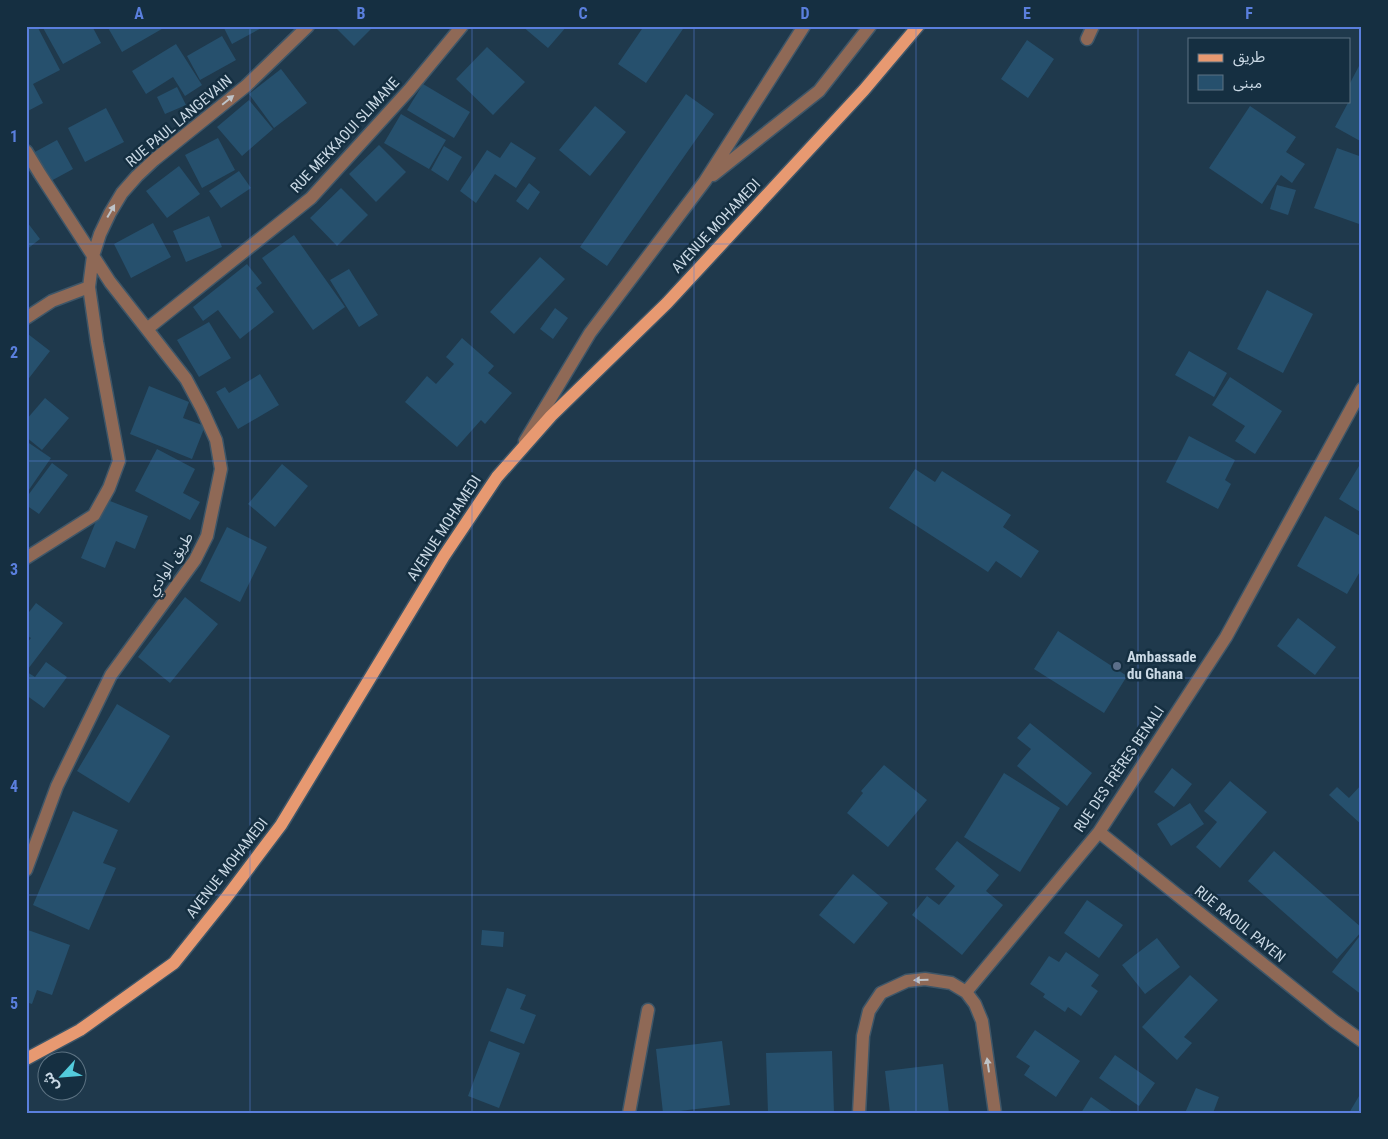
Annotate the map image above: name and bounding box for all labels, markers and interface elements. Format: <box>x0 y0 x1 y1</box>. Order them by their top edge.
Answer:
text: A <box>134 4 144 23</box>
text: B <box>357 4 366 23</box>
text: C <box>578 4 588 23</box>
text: D <box>800 4 810 23</box>
text: E <box>1023 4 1031 23</box>
text: F <box>1245 4 1253 23</box>
legend <box>1188 38 1350 102</box>
text: طريق <box>1233 48 1265 67</box>
street label: RUE PAUL LANGEVAIN <box>122 71 236 171</box>
street label: RUE MEKKAOUI SLIMANE <box>287 74 403 196</box>
text: مبنى <box>1233 74 1262 92</box>
one-way arrow <box>221 94 234 105</box>
text: 1 <box>10 127 18 146</box>
street label: AVENUE MOHAMEDI <box>668 175 764 277</box>
one-way arrow <box>107 204 116 218</box>
text: 2 <box>10 343 18 362</box>
street label: AVENUE MOHAMEDI <box>403 472 485 584</box>
street label: طريق الوادي <box>143 529 199 601</box>
text: 3 <box>10 560 18 579</box>
place label: Ambassade du Ghana <box>1127 648 1197 683</box>
marker: Ambassade du Ghana <box>1111 660 1123 672</box>
street label: RUE DES FRÈRES BENALI <box>1070 702 1168 836</box>
text: 4 <box>10 777 18 796</box>
street label: AVENUE MOHAMEDI <box>182 814 272 922</box>
street label: RUE RAOUL PAYEN <box>1191 882 1289 966</box>
one-way arrow <box>912 976 928 984</box>
text: 5 <box>10 994 18 1013</box>
north arrow <box>38 1052 88 1102</box>
one-way arrow <box>984 1056 992 1072</box>
text: ش <box>39 1070 62 1094</box>

